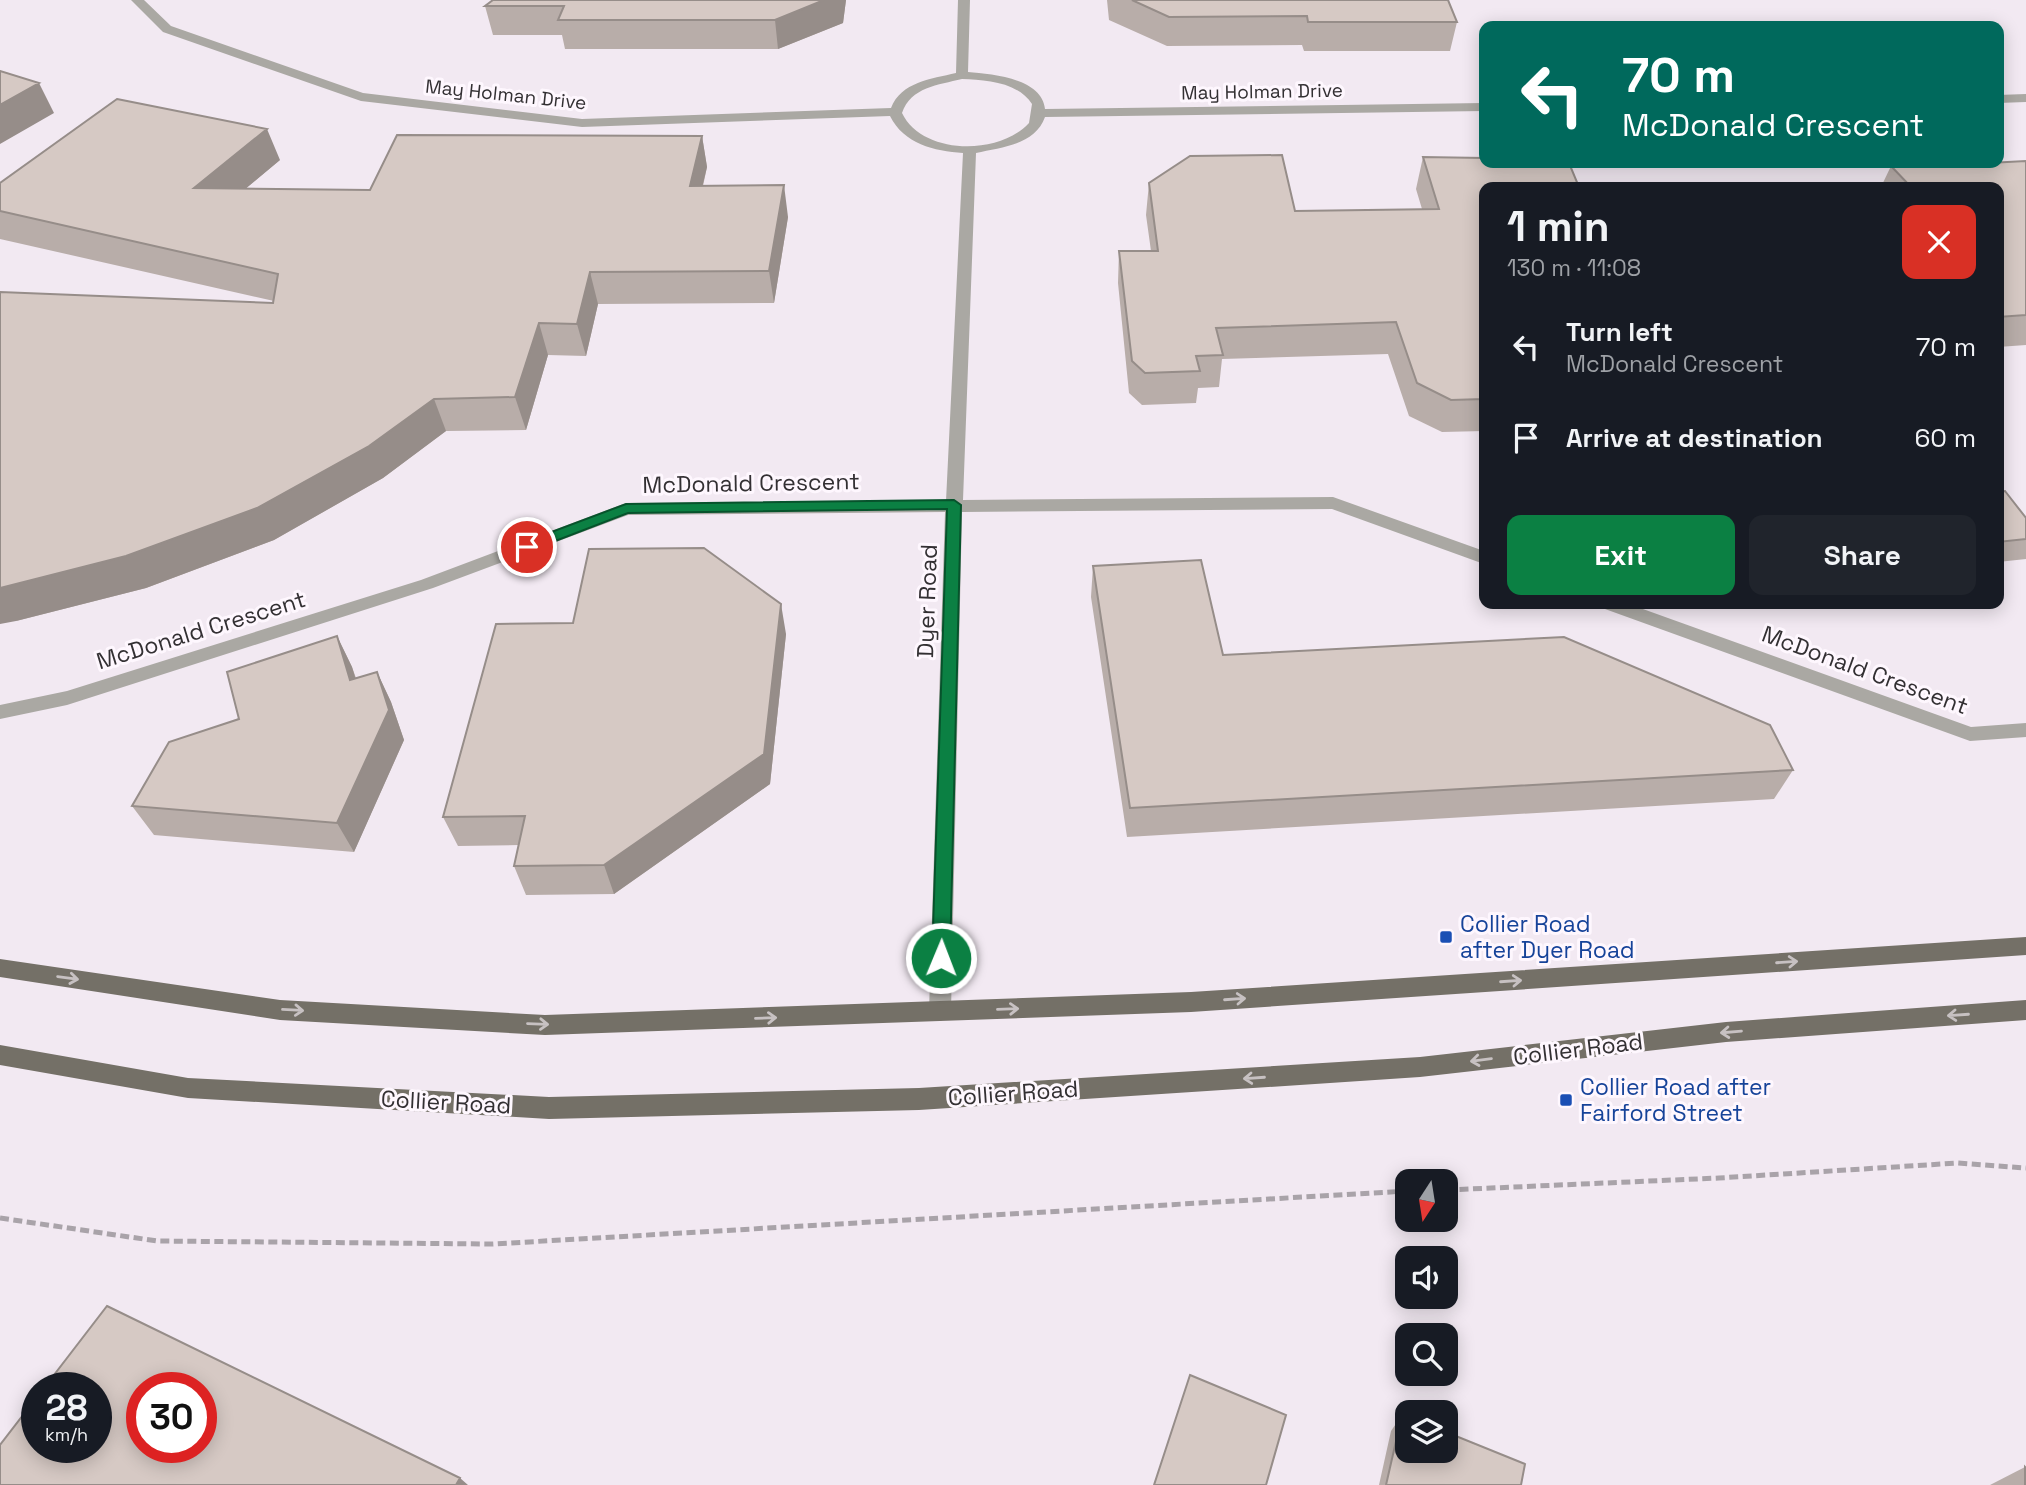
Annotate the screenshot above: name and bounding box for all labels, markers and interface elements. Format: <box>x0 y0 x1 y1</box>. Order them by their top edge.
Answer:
text: 70 m <box>1622 44 1735 106</box>
icon: left <box>1507 49 1598 140</box>
street label: May Holman Drive <box>424 74 588 115</box>
street label: May Holman Drive <box>1181 78 1343 105</box>
text: McDonald Crescent <box>1622 105 1924 145</box>
text: 1 min <box>1507 200 1610 253</box>
button: close <box>1902 205 1976 279</box>
text: 130 m · 11:08 <box>1507 253 1641 283</box>
text: Turn left <box>1566 315 1673 349</box>
icon: left <box>1507 328 1545 366</box>
text: 70 m <box>1916 330 1976 364</box>
text: McDonald Crescent <box>1566 349 1783 379</box>
icon: arrive <box>1507 419 1545 457</box>
text: Arrive at destination <box>1566 421 1823 455</box>
text: 60 m <box>1914 421 1976 455</box>
street label: McDonald Crescent <box>642 466 860 500</box>
button: Exit <box>1507 515 1735 595</box>
button: Share <box>1749 515 1976 595</box>
pin <box>497 517 557 577</box>
icon: arrive <box>508 528 546 566</box>
street label: Dyer Road <box>910 544 944 658</box>
street label: McDonald Crescent <box>93 584 309 676</box>
street label: McDonald Crescent <box>1758 619 1972 721</box>
place label: Collier Road after Dyer Road <box>1460 909 1635 965</box>
position arrow <box>904 921 978 995</box>
marker: Collier Road after Dyer Road <box>1438 929 1454 945</box>
one-way arrow <box>1775 955 1798 968</box>
one-way arrow <box>56 972 78 985</box>
one-way arrow <box>1499 974 1522 987</box>
one-way arrow <box>1223 993 1246 1006</box>
one-way arrow <box>996 1002 1019 1016</box>
one-way arrow <box>281 1004 304 1017</box>
one-way arrow <box>1947 1009 1970 1022</box>
one-way arrow <box>754 1011 777 1025</box>
one-way arrow <box>527 1018 550 1031</box>
street label: Collier Road <box>1511 1026 1645 1072</box>
one-way arrow <box>1720 1026 1743 1039</box>
one-way arrow <box>1470 1054 1492 1067</box>
one-way arrow <box>1243 1071 1266 1084</box>
place label: Collier Road after Fairford Street <box>1580 1072 1771 1128</box>
street label: Collier Road <box>947 1073 1079 1113</box>
street label: Collier Road <box>380 1084 512 1120</box>
marker: Collier Road after Fairford Street <box>1558 1092 1574 1108</box>
north arrow <box>1395 1169 1458 1232</box>
map controls <box>1395 1169 1458 1463</box>
button: sound <box>1395 1246 1458 1309</box>
button: search <box>1395 1323 1458 1386</box>
speed limit sign: 30 <box>126 1372 217 1463</box>
text: 28 <box>46 1386 87 1430</box>
button: layers <box>1395 1400 1458 1463</box>
text: km/h <box>45 1423 88 1446</box>

